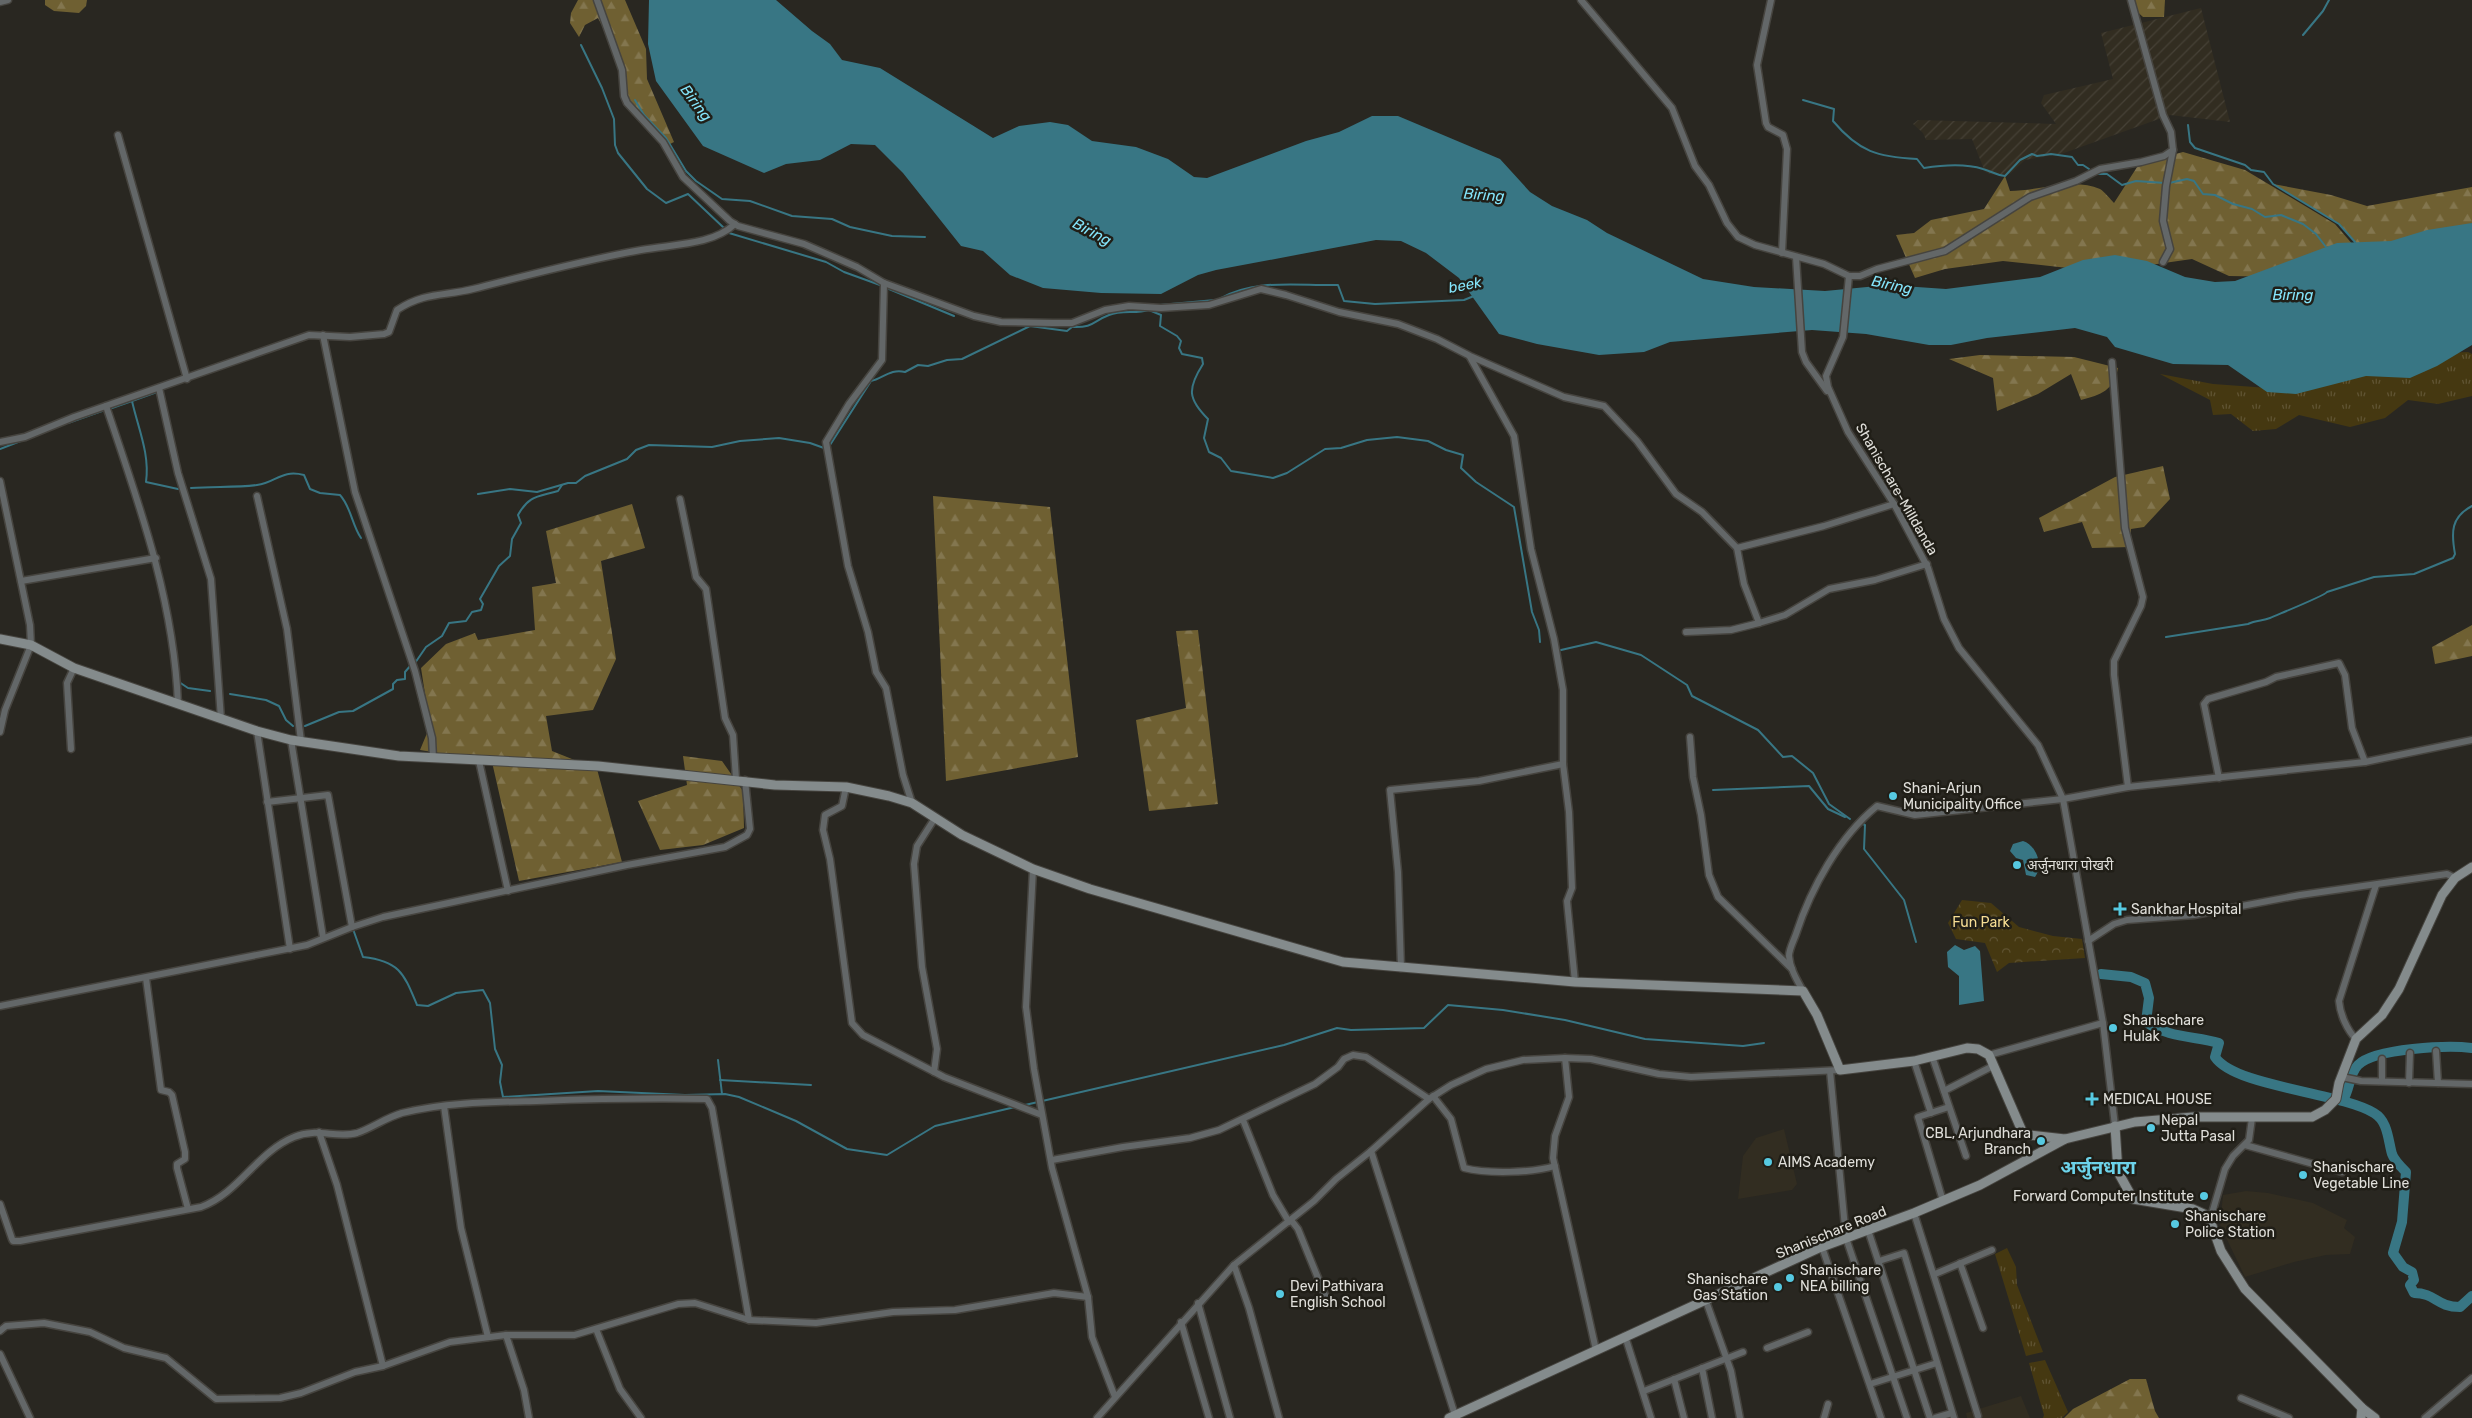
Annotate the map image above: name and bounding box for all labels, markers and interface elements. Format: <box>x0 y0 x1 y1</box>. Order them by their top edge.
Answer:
water label: Biring <box>676 81 716 125</box>
water label: Biring <box>1463 185 1505 205</box>
water label: Biring <box>1070 214 1114 250</box>
water label: Biring <box>1870 272 1914 298</box>
water label: beek <box>1447 273 1483 297</box>
water label: Biring <box>2272 286 2314 304</box>
street label: Shanischare-Milldanda <box>1852 420 1941 558</box>
place label: Shani-Arjun Municipality Office <box>1903 780 2022 813</box>
marker: Shani-Arjun Municipality Office <box>1887 790 1899 802</box>
place label: अर्जुनधारा पोखरी <box>2027 857 2114 875</box>
marker: अर्जुनधारा पोखरी <box>2011 859 2023 871</box>
place label: Sankhar Hospital <box>2131 901 2241 918</box>
marker: Sankhar Hospital <box>2113 902 2127 916</box>
park label: Fun Park <box>1952 914 2011 931</box>
place label: Shanischare Hulak <box>2123 1012 2204 1045</box>
marker: Shanischare Hulak <box>2107 1022 2119 1034</box>
place label: MEDICAL HOUSE <box>2103 1091 2212 1108</box>
marker: MEDICAL HOUSE <box>2085 1092 2099 1106</box>
place label: Nepal Jutta Pasal <box>2161 1112 2235 1145</box>
marker: Nepal Jutta Pasal <box>2145 1122 2157 1134</box>
place label: CBL, Arjundhara Branch <box>1925 1125 2031 1158</box>
marker: CBL, Arjundhara Branch <box>2035 1135 2047 1147</box>
place label: AIMS Academy <box>1778 1154 1875 1171</box>
marker: AIMS Academy <box>1762 1156 1774 1168</box>
district label: अर्जुनधारा <box>2060 1156 2136 1180</box>
place label: Shanischare Vegetable Line <box>2313 1159 2409 1192</box>
marker: Shanischare Vegetable Line <box>2297 1169 2309 1181</box>
place label: Forward Computer Institute <box>2013 1188 2194 1205</box>
marker: Forward Computer Institute <box>2198 1190 2210 1202</box>
street label: Shanischare Road <box>1773 1203 1889 1262</box>
place label: Shanischare Police Station <box>2185 1208 2275 1241</box>
marker: Shanischare Police Station <box>2169 1218 2181 1230</box>
place label: Shanischare NEA billing <box>1800 1262 1881 1295</box>
place label: Shanischare Gas Station <box>1687 1271 1768 1304</box>
marker: Shanischare NEA billing <box>1784 1272 1796 1284</box>
place label: Devi Pathivara English School <box>1290 1278 1386 1311</box>
marker: Shanischare Gas Station <box>1772 1281 1784 1293</box>
marker: Devi Pathivara English School <box>1274 1288 1286 1300</box>

